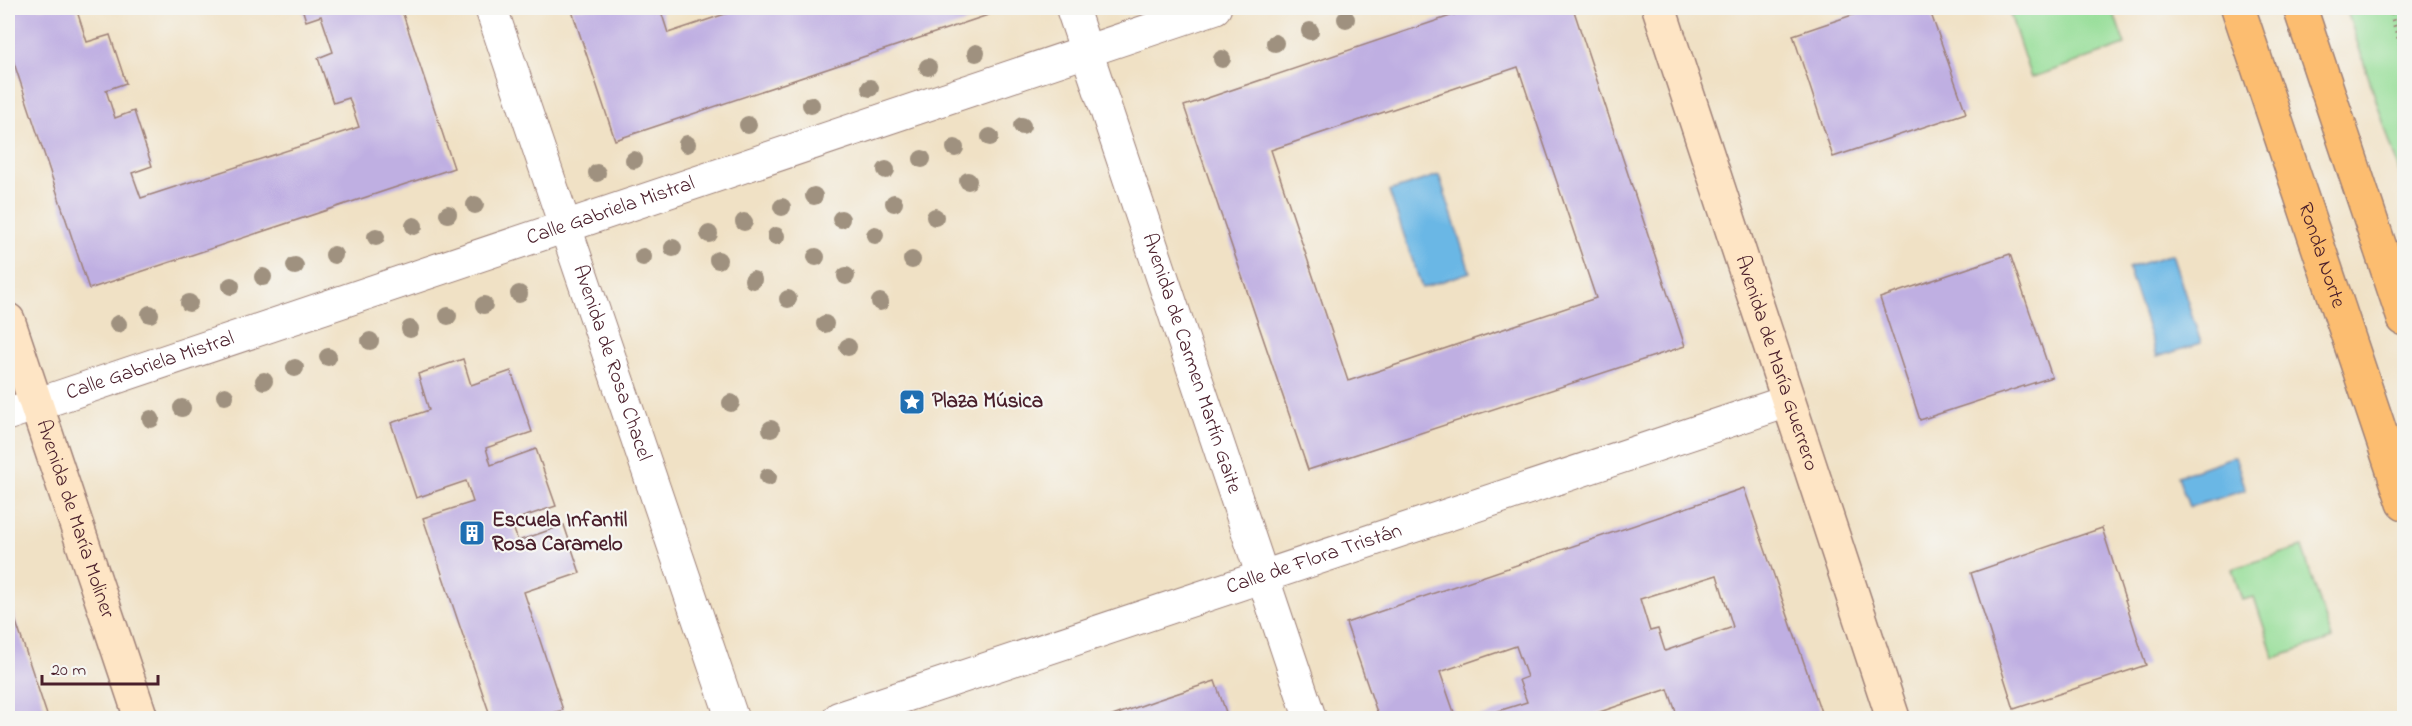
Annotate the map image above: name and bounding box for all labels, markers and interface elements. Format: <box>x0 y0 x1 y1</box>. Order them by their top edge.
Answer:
street label: Calle Gabriela Mistral <box>523 169 699 253</box>
street label: Ronda Norte <box>2289 199 2353 313</box>
street label: Avenida de Carmen Martín Gaite <box>1134 230 1249 498</box>
street label: Avenida de María Guerrero <box>1727 251 1826 475</box>
street label: Avenida de Rosa Chacel <box>564 261 659 465</box>
street label: Calle Gabriela Mistral <box>62 324 238 408</box>
place icon: Plaza Música <box>897 387 927 417</box>
place label: Plaza Música <box>932 387 1043 417</box>
street label: Avenida de María Moliner <box>27 416 122 623</box>
place label: Escuela Infantil Rosa Caramelo <box>492 506 628 560</box>
street label: Calle de Flora Tristán <box>1223 516 1406 603</box>
building icon: Escuela Infantil Rosa Caramelo <box>457 518 487 548</box>
scale bar <box>42 648 158 686</box>
text: 20 m <box>51 658 86 684</box>

